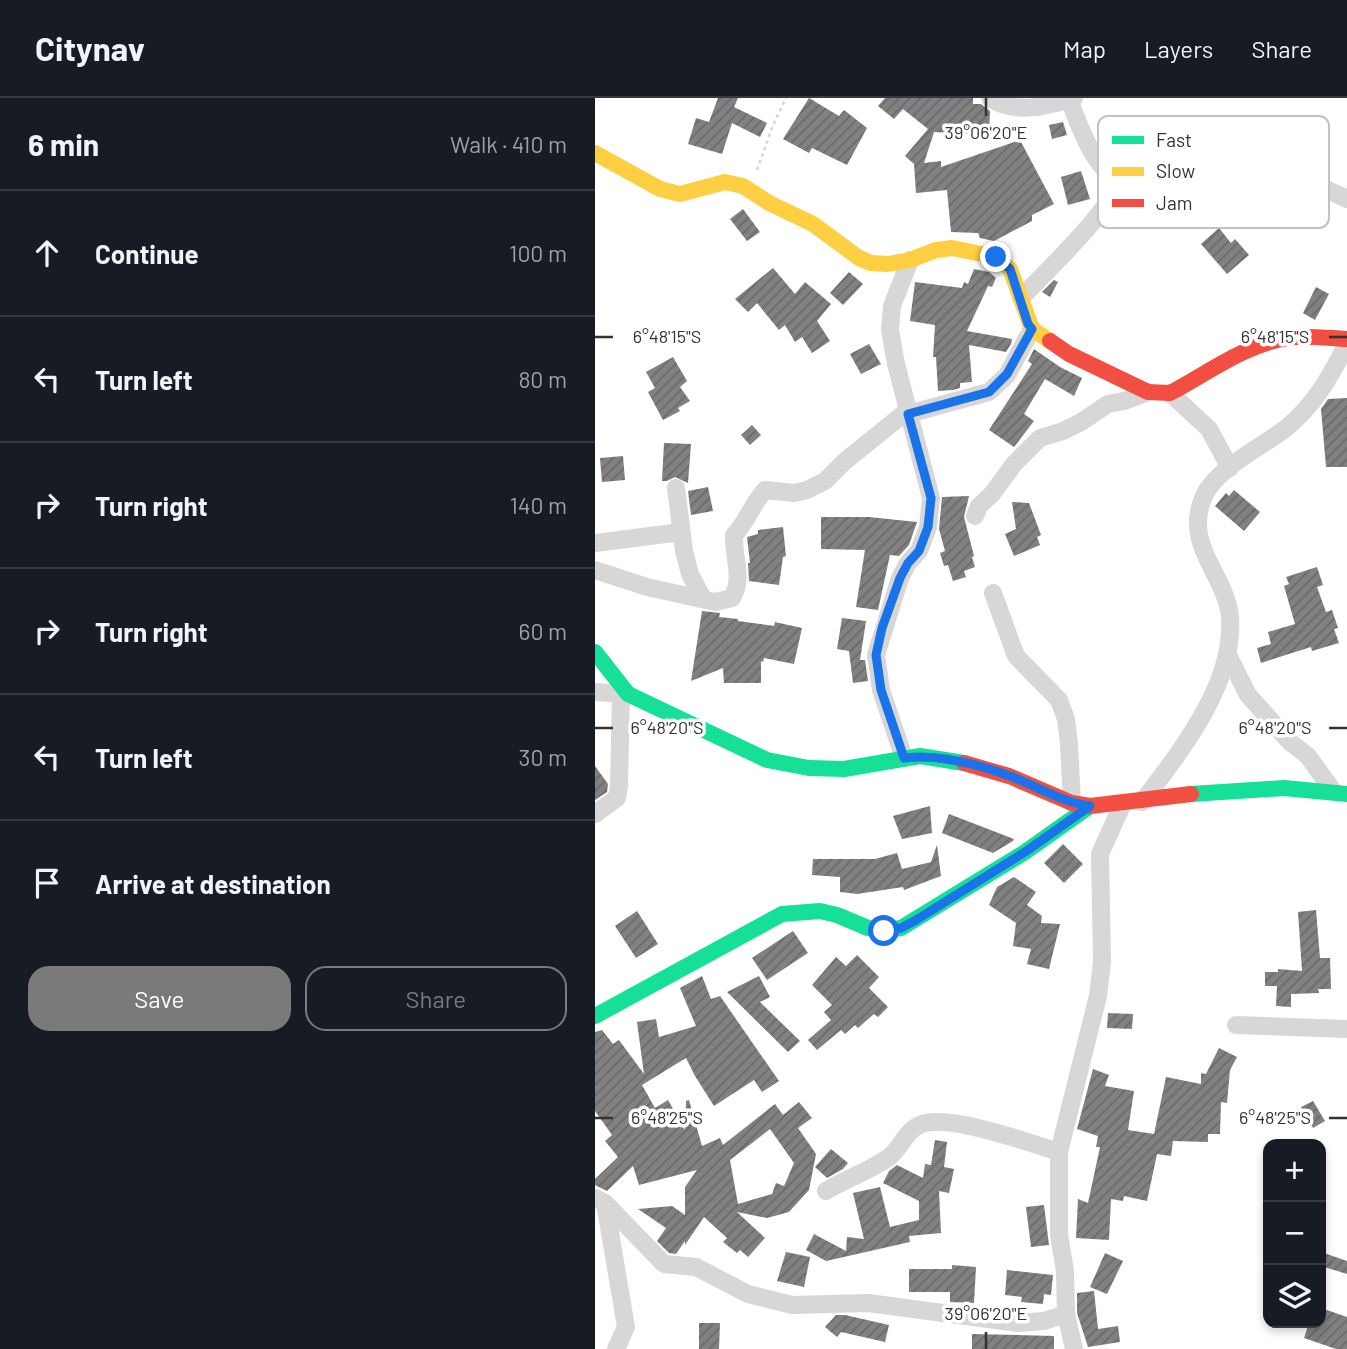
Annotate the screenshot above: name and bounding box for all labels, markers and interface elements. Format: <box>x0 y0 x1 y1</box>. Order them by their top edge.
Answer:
text: Citynav <box>35 28 145 68</box>
text: Map <box>1063 34 1106 63</box>
text: Layers <box>1144 34 1213 63</box>
text: Share <box>1251 34 1312 63</box>
legend <box>1098 116 1329 228</box>
text: 39°06'20"E <box>945 121 1027 143</box>
text: 6 min <box>28 126 99 162</box>
text: Fast <box>1156 128 1192 151</box>
text: Walk · 410 m <box>450 130 567 158</box>
text: Slow <box>1156 159 1195 182</box>
text: Jam <box>1156 191 1192 214</box>
icon: ahead <box>28 234 66 272</box>
text: Continue <box>95 238 199 269</box>
text: 100 m <box>509 239 567 267</box>
route end <box>980 241 1011 272</box>
text: 6°48'15"S <box>633 325 701 347</box>
text: 6°48'15"S <box>1241 325 1309 347</box>
icon: left <box>28 360 66 398</box>
text: Turn left <box>95 364 193 395</box>
text: 80 m <box>518 365 567 393</box>
icon: right <box>28 486 66 524</box>
text: Turn right <box>95 490 208 521</box>
text: 140 m <box>510 491 567 519</box>
icon: right <box>28 612 66 650</box>
text: Turn right <box>95 616 208 647</box>
text: 60 m <box>519 617 567 645</box>
text: 6°48'20"S <box>631 716 703 738</box>
text: 6°48'20"S <box>1239 716 1311 738</box>
icon: left <box>28 738 66 776</box>
text: Turn left <box>95 742 193 773</box>
text: 30 m <box>519 743 567 771</box>
icon: arrive <box>28 864 66 902</box>
text: Arrive at destination <box>95 868 331 899</box>
route start <box>868 915 899 946</box>
button: Save <box>28 966 291 1031</box>
button: Share <box>305 966 567 1031</box>
text: 6°48'25"S <box>631 1106 703 1128</box>
text: 6°48'25"S <box>1239 1106 1311 1128</box>
map controls <box>1263 1139 1326 1328</box>
button: + <box>1263 1139 1326 1202</box>
button: − <box>1263 1202 1326 1265</box>
button: layers <box>1263 1265 1326 1328</box>
text: 39°06'20"E <box>945 1302 1027 1324</box>

